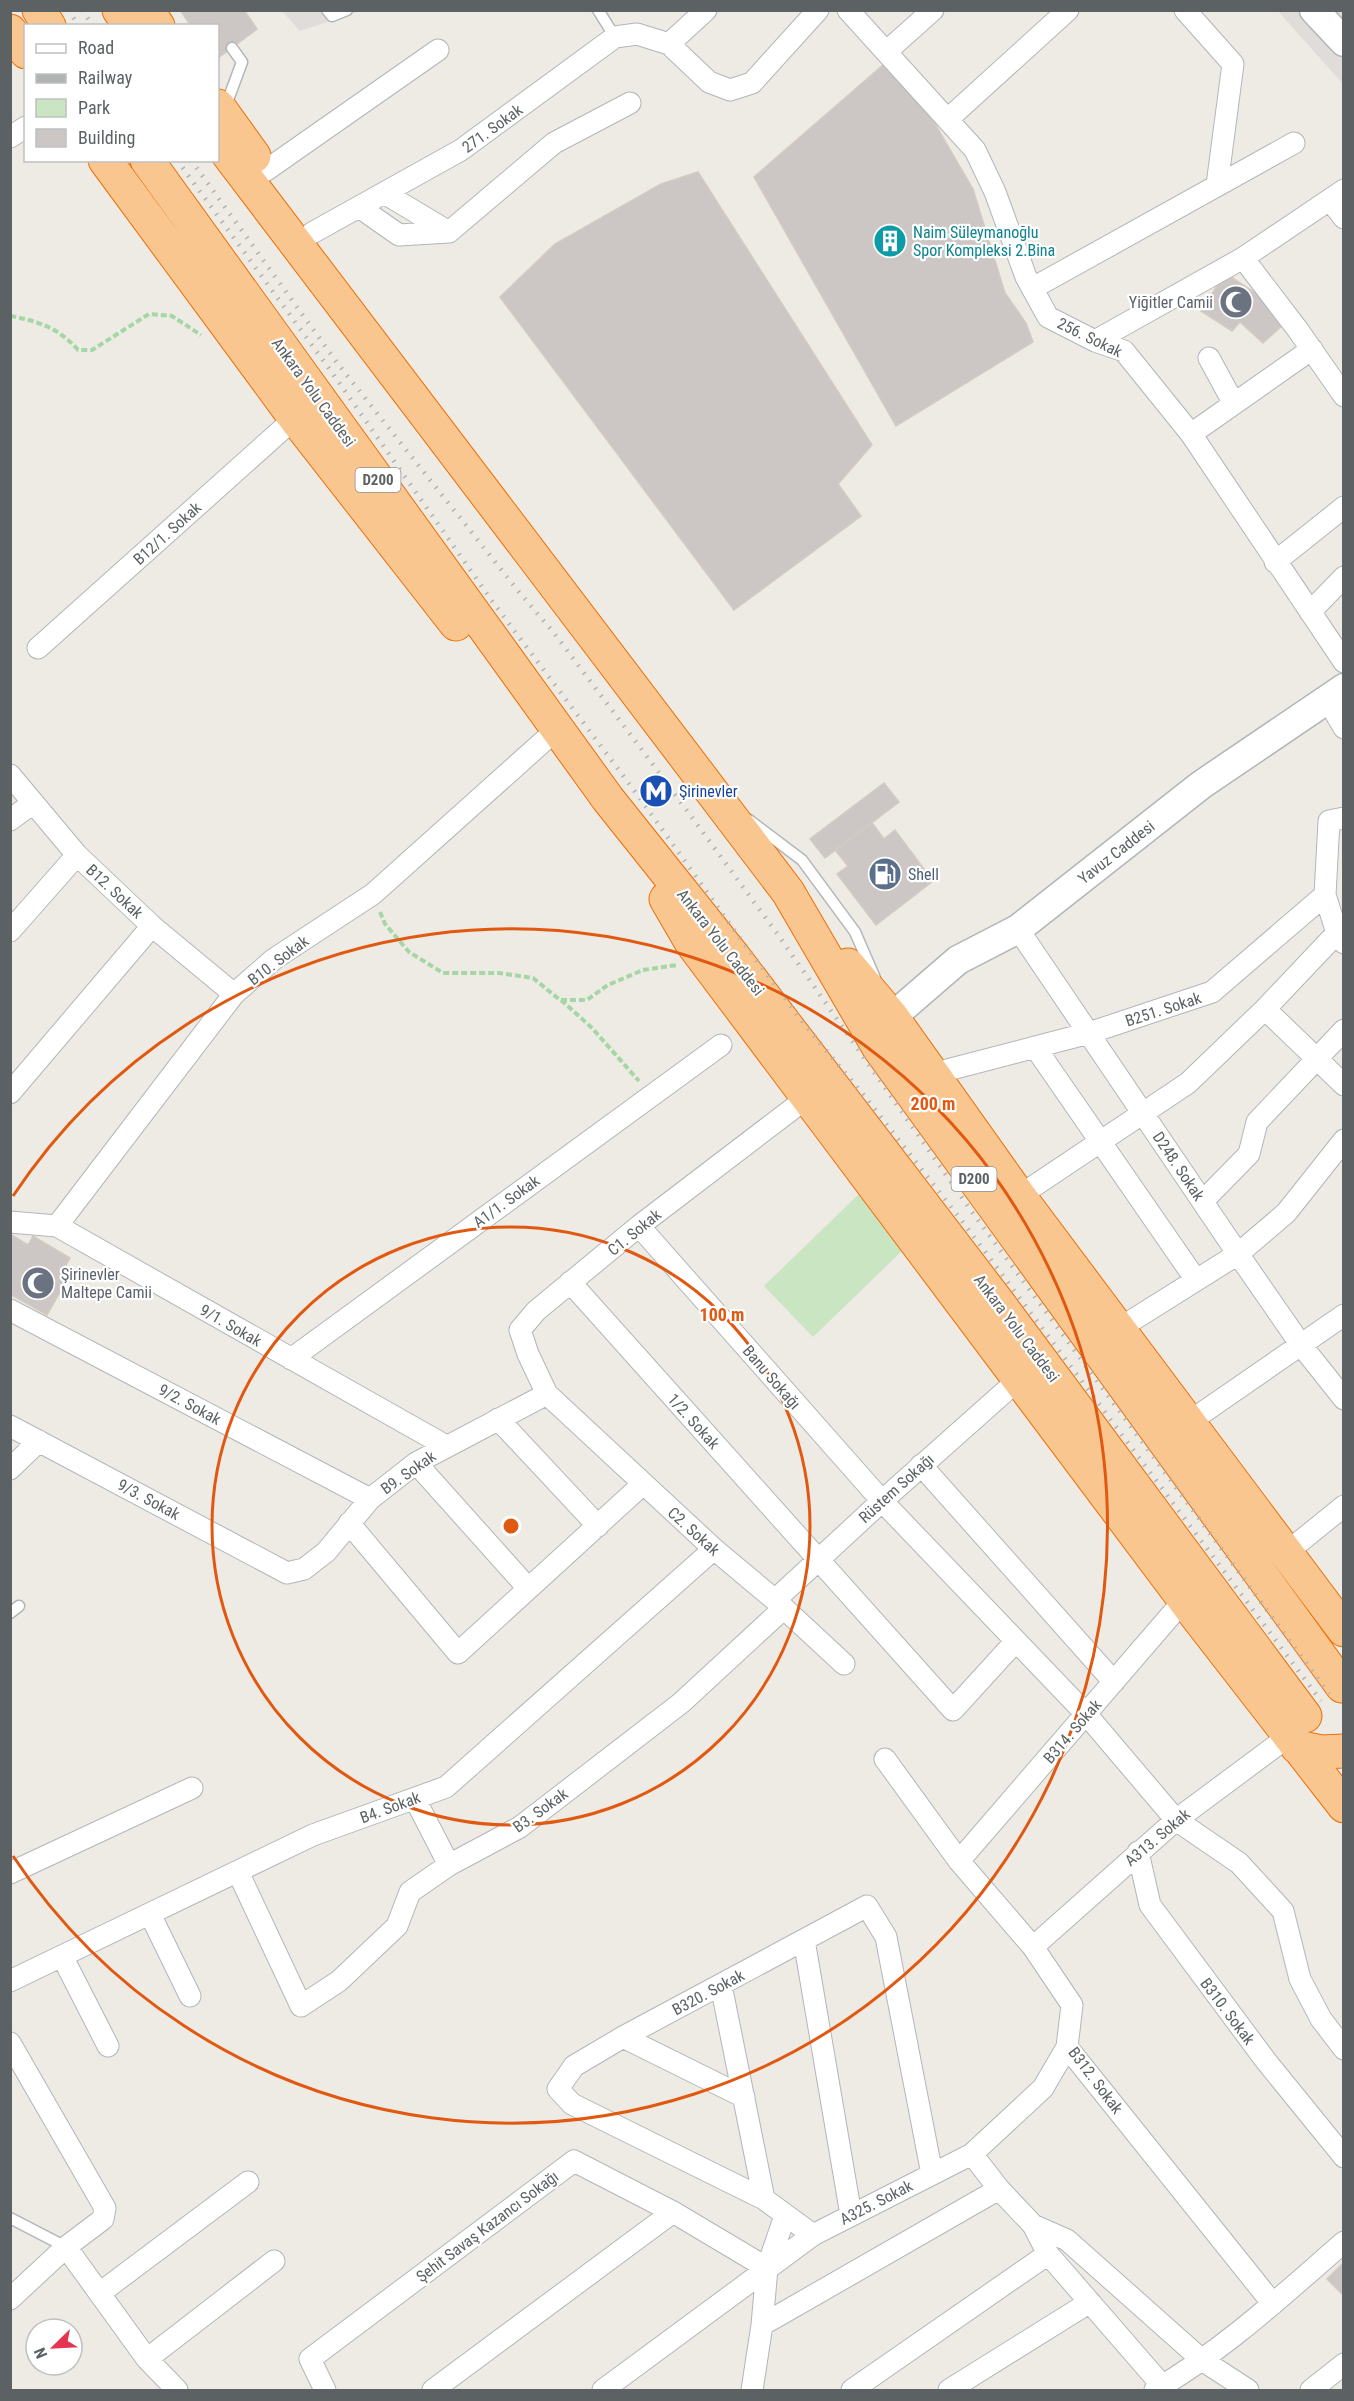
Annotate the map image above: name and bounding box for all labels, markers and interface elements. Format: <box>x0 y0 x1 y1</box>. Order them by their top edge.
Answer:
legend <box>24 24 219 162</box>
text: Road <box>78 37 114 58</box>
text: Railway <box>78 67 133 88</box>
text: Park <box>78 97 110 118</box>
street label: 271. Sokak <box>458 100 527 157</box>
text: Building <box>78 127 135 148</box>
building icon: Naim Süleymanoğlu Spor Kompleksi 2.Bina <box>872 223 908 259</box>
place label: Naim Süleymanoğlu Spor Kompleksi 2.Bina <box>913 223 1055 260</box>
mosque icon: Yiğitler Camii <box>1218 284 1254 320</box>
place label: Yiğitler Camii <box>1129 293 1213 312</box>
street label: 256. Sokak <box>1054 314 1126 362</box>
street label: Ankara Yolu Caddesi <box>268 334 359 450</box>
road number: D200 <box>356 468 400 492</box>
street label: B12/1. Sokak <box>130 497 206 569</box>
metro station icon: Şirinevler <box>638 773 674 809</box>
place label: Şirinevler <box>679 782 738 801</box>
street label: Yavuz Caddesi <box>1074 817 1158 888</box>
fuel station icon: Shell <box>867 856 903 892</box>
street label: B12. Sokak <box>82 860 148 923</box>
place label: Shell <box>908 865 939 884</box>
street label: Ankara Yolu Caddesi <box>673 885 768 999</box>
street label: B10. Sokak <box>244 931 313 989</box>
street label: B251. Sokak <box>1123 988 1204 1031</box>
text: 200 m <box>911 1093 955 1114</box>
street label: D248. Sokak <box>1149 1128 1209 1205</box>
road number: D200 <box>952 1167 996 1191</box>
street label: A1/1. Sokak <box>469 1171 544 1232</box>
street label: C1. Sokak <box>604 1205 665 1260</box>
mosque icon: Şirinevler Maltepe Camii <box>20 1265 56 1301</box>
place label: Şirinevler Maltepe Camii <box>61 1265 152 1302</box>
street label: Ankara Yolu Caddesi <box>970 1271 1063 1386</box>
street label: 9/1. Sokak <box>197 1300 266 1351</box>
text: 100 m <box>700 1304 744 1325</box>
street label: Banu Sokağı <box>739 1342 805 1413</box>
street label: 9/2. Sokak <box>155 1380 225 1429</box>
street label: 1/2. Sokak <box>664 1390 724 1454</box>
street label: B9. Sokak <box>377 1446 440 1498</box>
street label: Rüstem Sokağı <box>855 1450 938 1527</box>
street label: 9/3. Sokak <box>114 1475 184 1524</box>
street label: C2. Sokak <box>664 1503 724 1560</box>
centre of rings <box>501 1516 521 1536</box>
street label: B314. Sokak <box>1039 1695 1106 1767</box>
street label: B3. Sokak <box>509 1784 572 1837</box>
street label: B4. Sokak <box>357 1788 424 1827</box>
street label: A313. Sokak <box>1121 1804 1194 1870</box>
street label: B320. Sokak <box>669 1965 748 2019</box>
street label: B310. Sokak <box>1196 1974 1259 2049</box>
street label: B312. Sokak <box>1064 2043 1127 2118</box>
street label: Şehit Savaş Kazancı Sokağı <box>412 2167 562 2286</box>
street label: A325. Sokak <box>837 2176 917 2229</box>
north arrow <box>24 2317 84 2377</box>
text: N <box>30 2345 51 2361</box>

